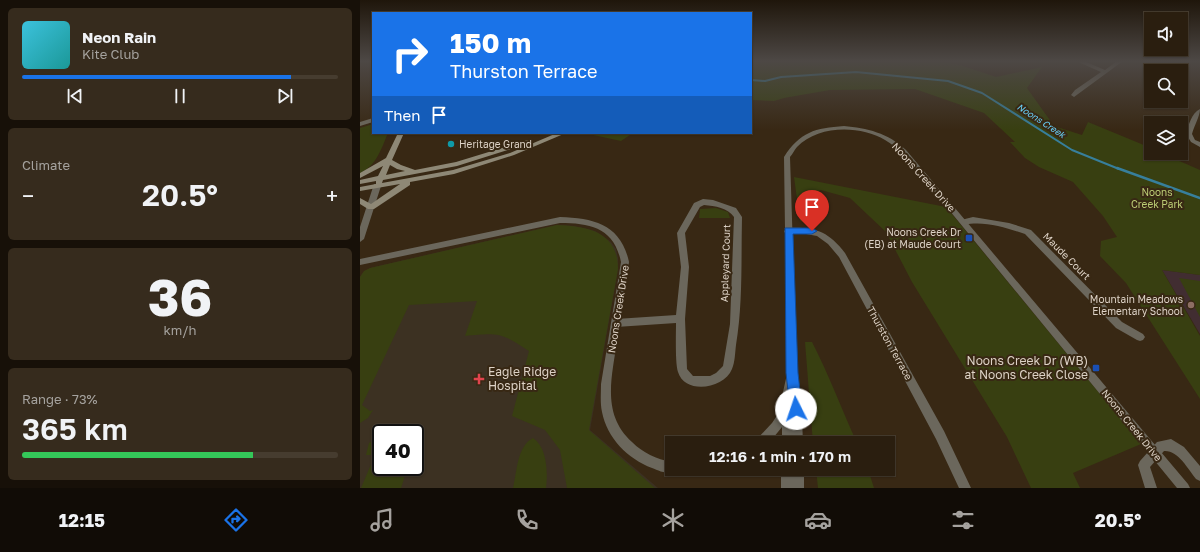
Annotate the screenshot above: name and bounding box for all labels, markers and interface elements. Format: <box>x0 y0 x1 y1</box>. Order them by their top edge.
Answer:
map controls <box>1144 12 1188 160</box>
button: sound <box>1144 12 1188 56</box>
text: 150 m <box>450 26 531 59</box>
text: Neon Rain <box>82 28 156 46</box>
icon: right <box>384 28 436 80</box>
text: Kite Club <box>82 46 139 62</box>
text: Thurston Terrace <box>450 60 598 82</box>
button: search <box>1144 64 1188 108</box>
icon: previous <box>64 85 86 107</box>
icon: pause <box>169 85 191 107</box>
icon: next <box>274 85 296 107</box>
water label: Noons Creek <box>1015 101 1068 141</box>
icon: arrive <box>428 104 450 126</box>
text: Then <box>384 106 420 124</box>
button: layers <box>1144 116 1188 160</box>
place label: Heritage Grand <box>459 138 532 150</box>
marker: Heritage Grand <box>446 139 456 149</box>
street label: Noons Creek Drive <box>890 140 958 214</box>
text: Climate <box>22 157 70 173</box>
text: 20.5° <box>142 177 218 213</box>
text: − <box>22 182 34 209</box>
text: + <box>326 182 338 209</box>
park label: Noons Creek Park <box>1131 186 1183 210</box>
pin <box>795 190 829 231</box>
icon: arrive <box>801 196 823 218</box>
street label: Appleyard Court <box>718 224 732 302</box>
place label: Noons Creek Dr (EB) at Maude Court <box>864 226 961 250</box>
street label: Maude Court <box>1041 230 1093 282</box>
marker: Noons Creek Dr (EB) at Maude Court <box>964 233 974 243</box>
street label: Noons Creek Drive <box>605 264 631 354</box>
text: 36 <box>148 265 212 327</box>
place label: Mountain Meadows Elementary School <box>1090 293 1183 317</box>
marker: Mountain Meadows Elementary School <box>1186 300 1196 310</box>
street label: Thurston Terrace <box>865 304 915 382</box>
text: km/h <box>163 322 197 338</box>
place label: Noons Creek Dr (WB) at Noons Creek Close <box>964 353 1088 382</box>
marker: Noons Creek Dr (WB) at Noons Creek Close <box>1091 363 1101 373</box>
place label: Eagle Ridge Hospital <box>488 364 556 393</box>
marker: Eagle Ridge Hospital <box>473 373 485 385</box>
street label: Noons Creek Drive <box>1099 387 1165 463</box>
position arrow <box>775 388 817 430</box>
text: Range · 73% <box>22 391 97 407</box>
text: 365 km <box>22 411 128 447</box>
speed limit sign: 40 <box>372 424 424 476</box>
text: 12:16 · 1 min · 170 m <box>709 447 851 465</box>
icon: directions <box>222 506 250 534</box>
icon: music <box>368 506 396 534</box>
icon: phone <box>513 506 541 534</box>
icon: climate <box>659 506 687 534</box>
icon: car <box>804 506 832 534</box>
icon: filters <box>949 506 977 534</box>
text: 12:15 <box>59 509 105 531</box>
text: 20.5° <box>1095 509 1141 531</box>

